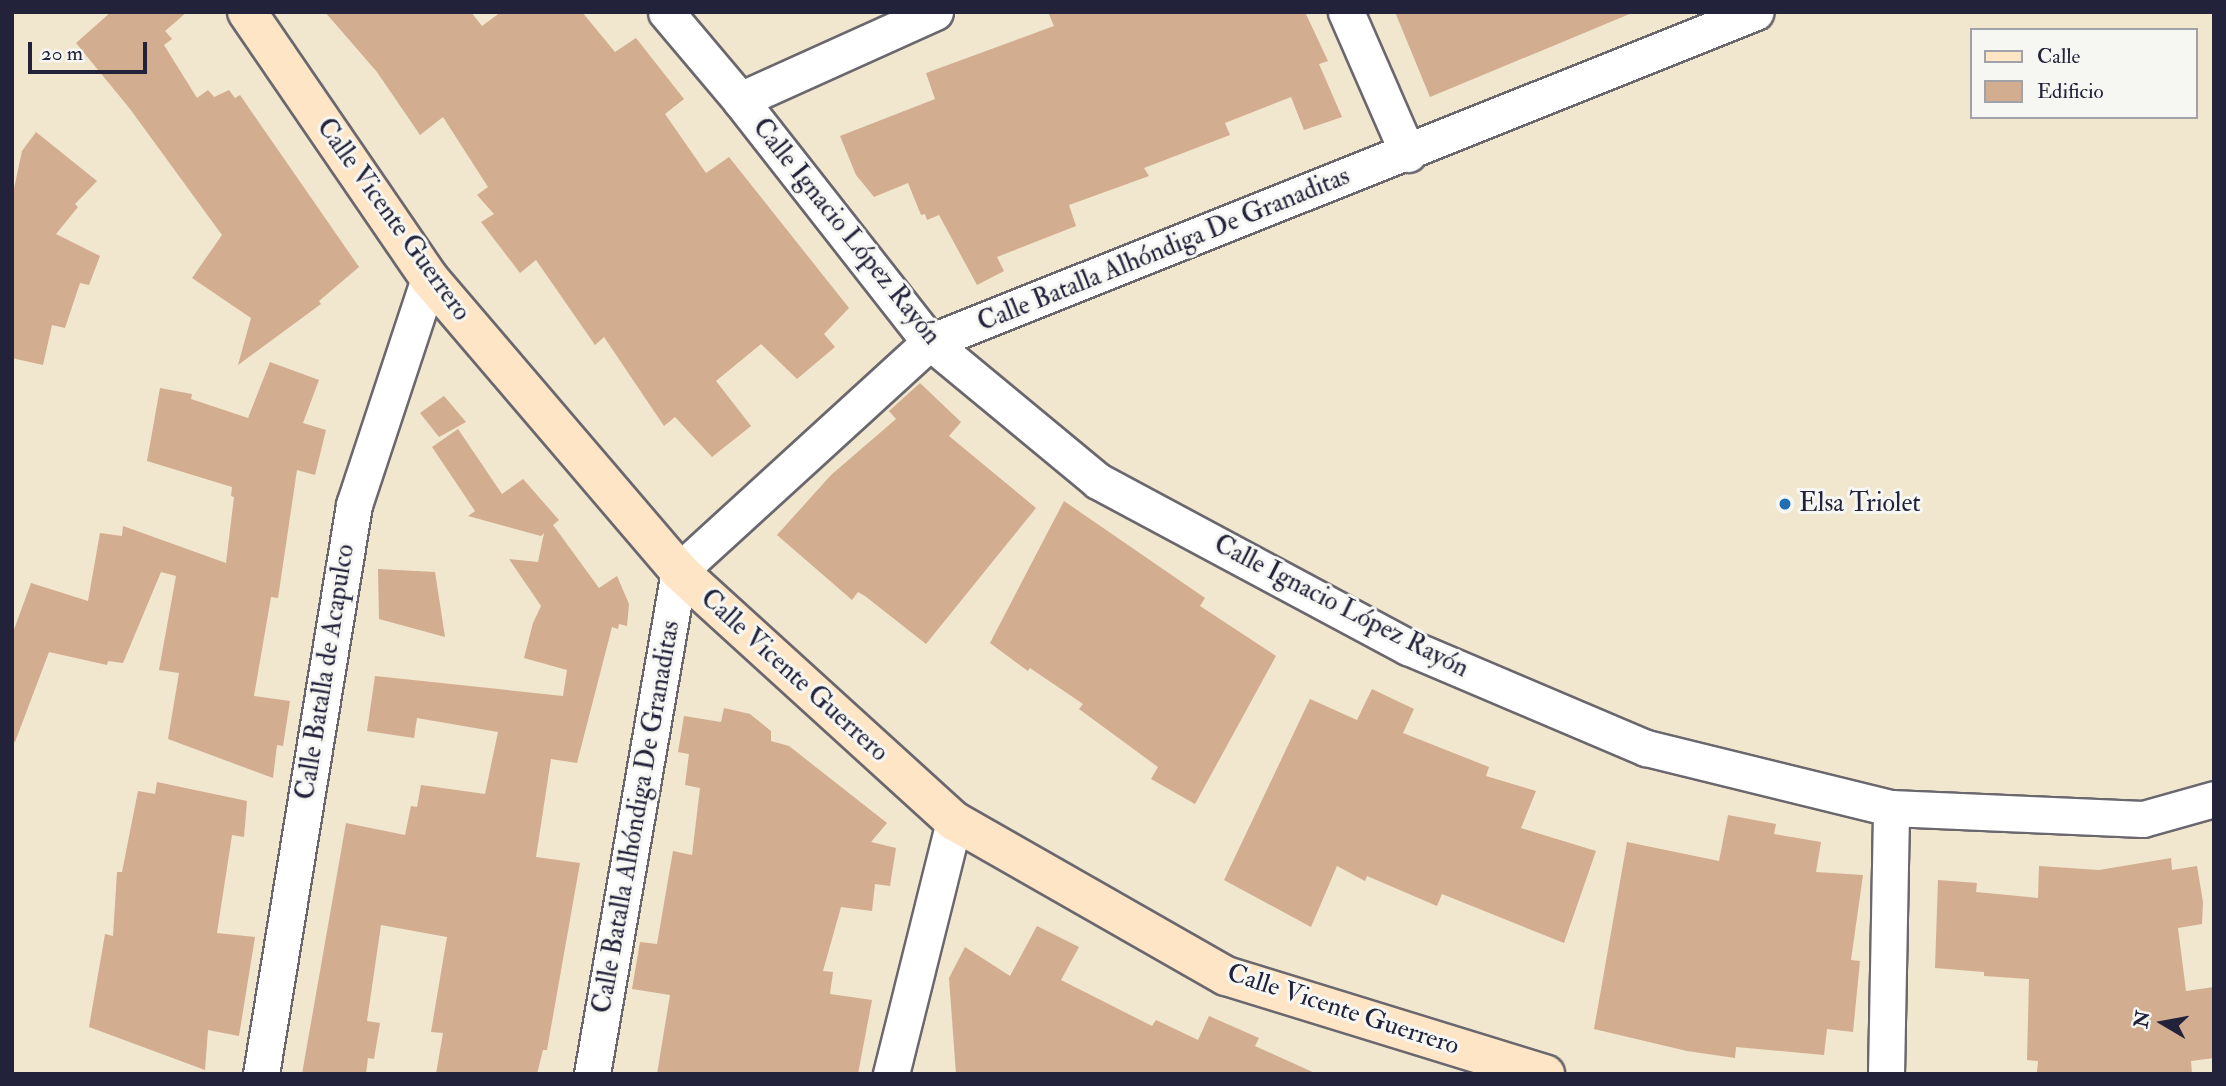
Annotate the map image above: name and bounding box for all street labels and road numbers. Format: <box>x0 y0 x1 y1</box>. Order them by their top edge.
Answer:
street label: Calle Vicente Guerrero <box>309 113 477 327</box>
street label: Calle Ignacio López Rayón <box>745 113 947 351</box>
street label: Calle Batalla Alhóndiga De Granaditas <box>974 161 1354 339</box>
street label: Calle Ignacio López Rayón <box>1208 529 1474 685</box>
street label: Calle Batalla de Acapulco <box>290 542 362 802</box>
street label: Calle Vicente Guerrero <box>694 583 894 769</box>
street label: Calle Batalla Alhóndiga De Granaditas <box>587 618 687 1016</box>
street label: Calle Vicente Guerrero <box>1223 958 1463 1062</box>

